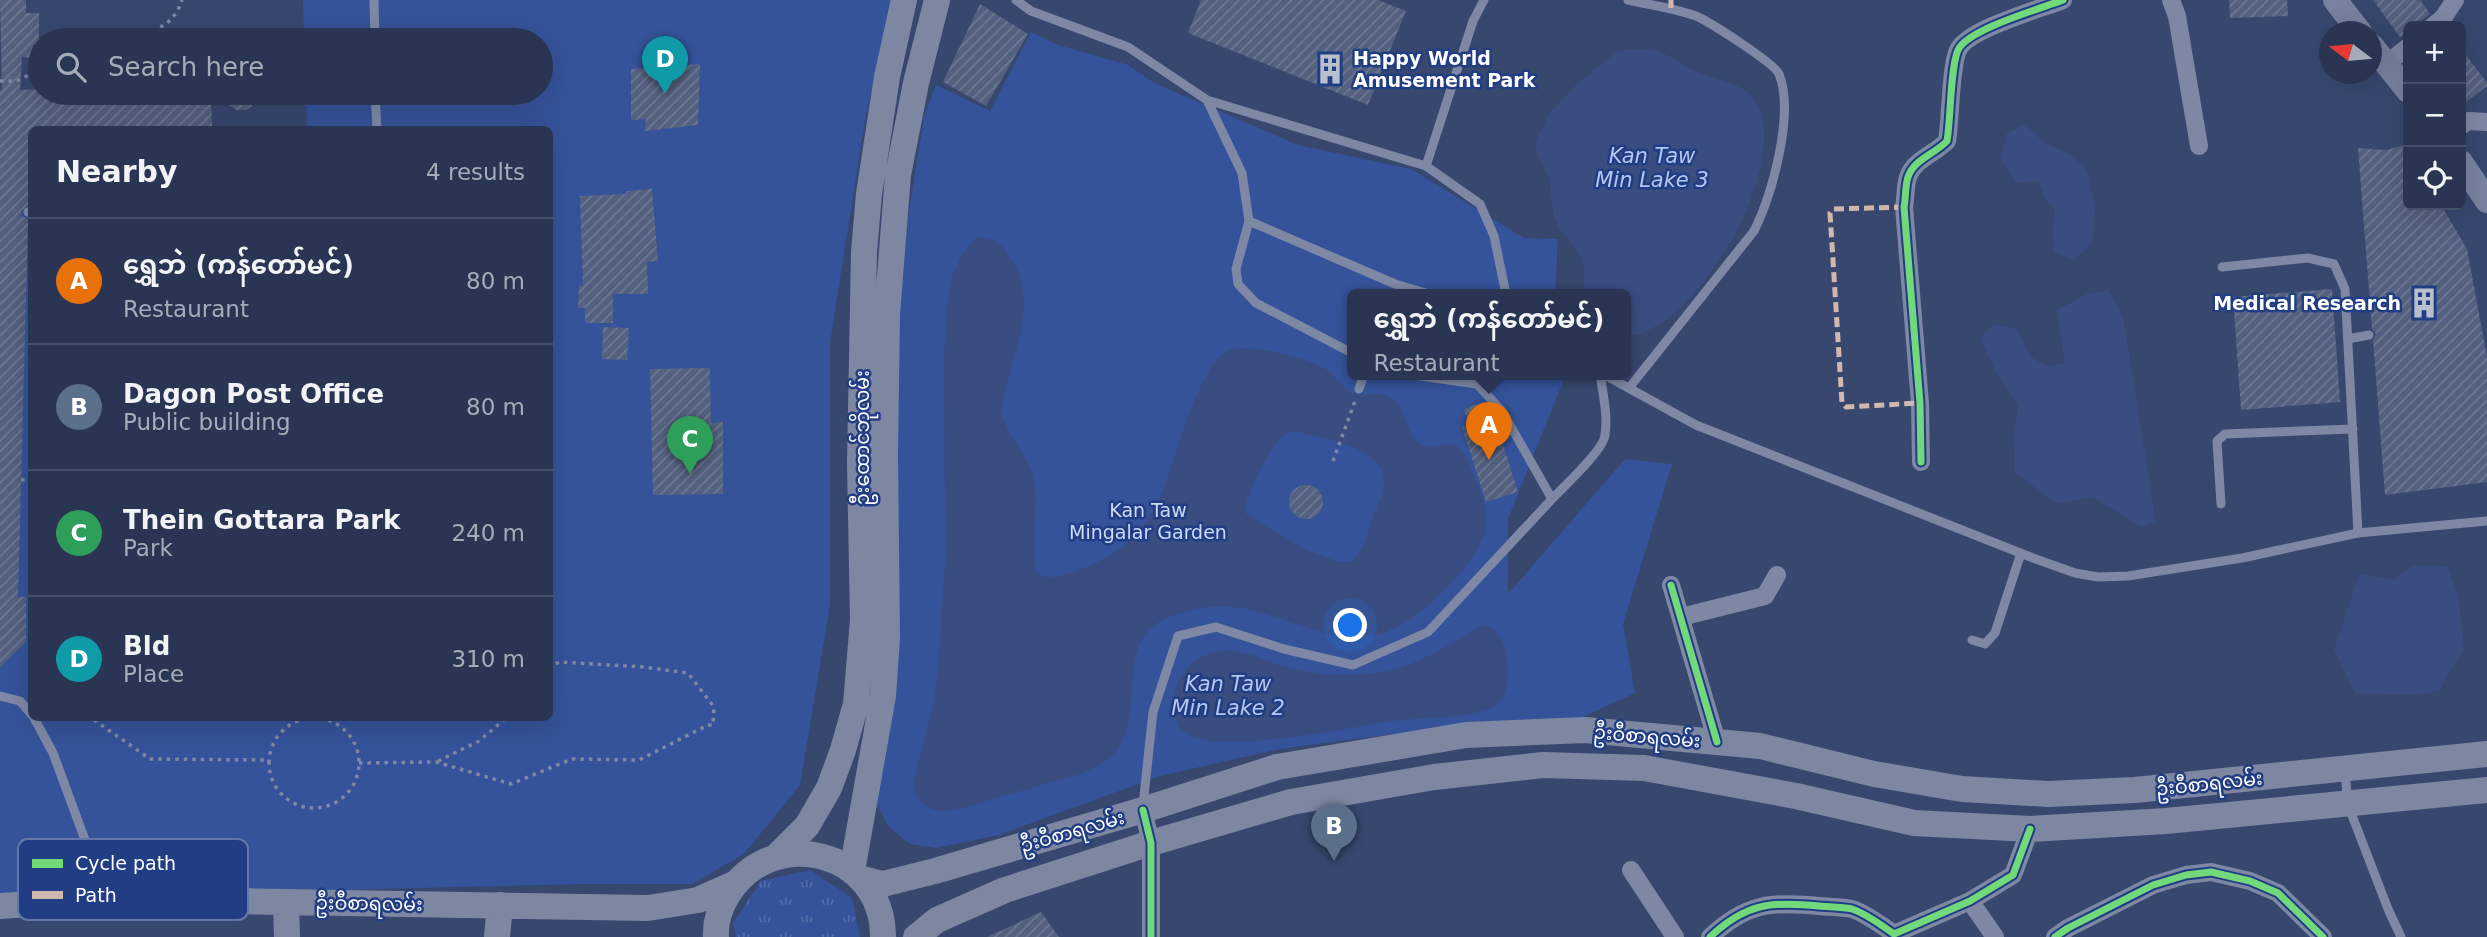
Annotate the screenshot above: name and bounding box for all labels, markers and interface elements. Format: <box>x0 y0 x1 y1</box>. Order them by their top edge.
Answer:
north arrow <box>2319 21 2382 84</box>
map controls <box>2403 21 2466 210</box>
button: + <box>2403 21 2466 84</box>
search box <box>28 28 553 105</box>
pin: D <box>642 36 688 94</box>
place label: Happy World Amusement Park <box>1353 47 1536 91</box>
icon: search <box>52 48 90 86</box>
text: Search here <box>108 52 264 82</box>
building icon: Happy World Amusement Park <box>1313 52 1347 86</box>
button: − <box>2403 84 2466 147</box>
water label: Kan Taw Min Lake 3 <box>1595 144 1709 192</box>
button: locate <box>2403 147 2466 210</box>
text: Nearby <box>56 154 178 189</box>
text: 4 results <box>426 159 525 185</box>
text: ရွှေဘဲ (ကန်တော်မင်) <box>123 250 354 280</box>
text: A <box>70 268 88 294</box>
text: 80 m <box>466 268 525 294</box>
building icon: Medical Research <box>2407 286 2441 320</box>
popup <box>1347 289 1631 380</box>
place label: Medical Research <box>2213 292 2401 314</box>
text: Restaurant <box>123 296 249 322</box>
text: ရွှေဘဲ (ကန်တော်မင်) <box>1374 304 1604 334</box>
text: Restaurant <box>1374 350 1499 376</box>
street label: ဦးထောင်ဘိုလမ်း <box>848 370 879 506</box>
text: Dagon Post Office <box>123 379 384 409</box>
text: B <box>70 394 88 420</box>
text: 80 m <box>466 394 525 420</box>
pin: A <box>1466 402 1512 460</box>
text: Public building <box>123 409 291 435</box>
pin: C <box>667 416 713 474</box>
park label: Kan Taw Mingalar Garden <box>1069 499 1227 543</box>
text: Thein Gottara Park <box>123 505 400 535</box>
text: C <box>71 520 87 546</box>
text: 240 m <box>451 520 525 546</box>
text: Park <box>123 535 173 561</box>
your location <box>1333 608 1367 642</box>
text: Bld <box>123 631 170 661</box>
text: D <box>69 646 89 672</box>
text: 310 m <box>451 646 525 672</box>
text: Place <box>123 661 184 687</box>
water label: Kan Taw Min Lake 2 <box>1171 672 1285 720</box>
street label: ဦးဝီစာရလမ်း <box>1592 717 1702 757</box>
street label: ဦးဝီစာရလမ်း <box>2154 763 2264 805</box>
street label: ဦးဝီစာရလမ်း <box>1017 803 1128 861</box>
pin: B <box>1311 803 1357 861</box>
legend <box>18 839 248 920</box>
text: Cycle path <box>75 852 176 874</box>
text: Path <box>75 884 117 906</box>
street label: ဦးဝီစာရလမ်း <box>315 888 423 920</box>

